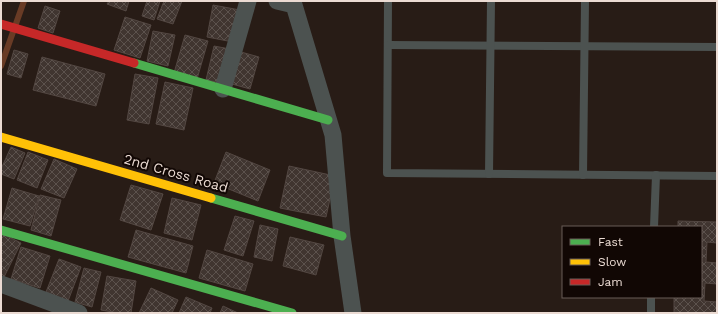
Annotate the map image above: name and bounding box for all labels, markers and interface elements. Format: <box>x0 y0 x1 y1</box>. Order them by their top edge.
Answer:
street label: 2nd Cross Road <box>122 150 230 196</box>
legend <box>562 226 702 298</box>
text: Fast <box>598 235 623 249</box>
text: Slow <box>598 255 626 269</box>
text: Jam <box>598 275 623 289</box>

